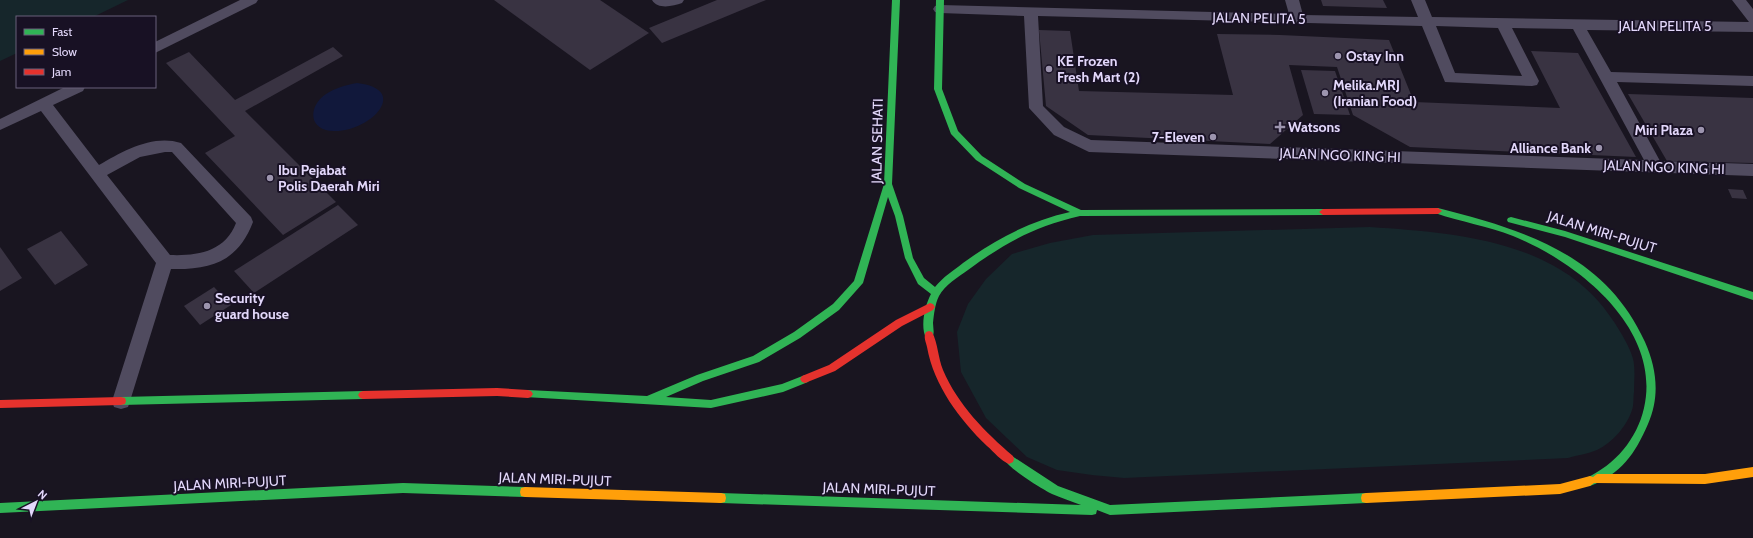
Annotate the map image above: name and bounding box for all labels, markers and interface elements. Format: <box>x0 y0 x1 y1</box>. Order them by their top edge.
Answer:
street label: JALAN PELITA 5 <box>1211 8 1306 28</box>
legend <box>16 16 156 88</box>
street label: JALAN PELITA 5 <box>1617 17 1712 35</box>
text: Fast <box>52 24 72 39</box>
text: Slow <box>52 44 77 59</box>
place label: Ostay Inn <box>1346 47 1404 65</box>
marker: Ostay Inn <box>1333 51 1343 61</box>
place label: KE Frozen Fresh Mart (2) <box>1057 52 1140 86</box>
text: Jam <box>51 64 71 79</box>
marker: KE Frozen Fresh Mart (2) <box>1044 64 1054 74</box>
place label: Melika.MRJ (Iranian Food) <box>1333 76 1417 110</box>
marker: Melika.MRJ (Iranian Food) <box>1320 88 1330 98</box>
street label: JALAN SEHATI <box>867 98 887 185</box>
place label: Watsons <box>1288 118 1340 136</box>
place label: Miri Plaza <box>1634 121 1693 139</box>
marker: Watsons <box>1275 122 1285 132</box>
marker: Miri Plaza <box>1696 125 1706 135</box>
place label: 7-Eleven <box>1152 128 1205 146</box>
marker: 7-Eleven <box>1208 132 1218 142</box>
place label: Alliance Bank <box>1510 139 1591 157</box>
marker: Alliance Bank <box>1594 143 1604 153</box>
street label: JALAN NGO KING HI <box>1278 144 1401 166</box>
street label: JALAN NGO KING HI <box>1602 156 1725 178</box>
place label: Ibu Pejabat Polis Daerah Miri <box>278 161 380 195</box>
marker: Ibu Pejabat Polis Daerah Miri <box>265 173 275 183</box>
street label: JALAN MIRI-PUJUT <box>1544 207 1659 257</box>
place label: Security guard house <box>215 289 289 323</box>
marker: Security guard house <box>202 301 212 311</box>
street label: JALAN MIRI-PUJUT <box>497 468 612 490</box>
street label: JALAN MIRI-PUJUT <box>172 471 287 495</box>
street label: JALAN MIRI-PUJUT <box>821 478 936 500</box>
north arrow <box>16 482 56 522</box>
text: N <box>35 487 50 502</box>

